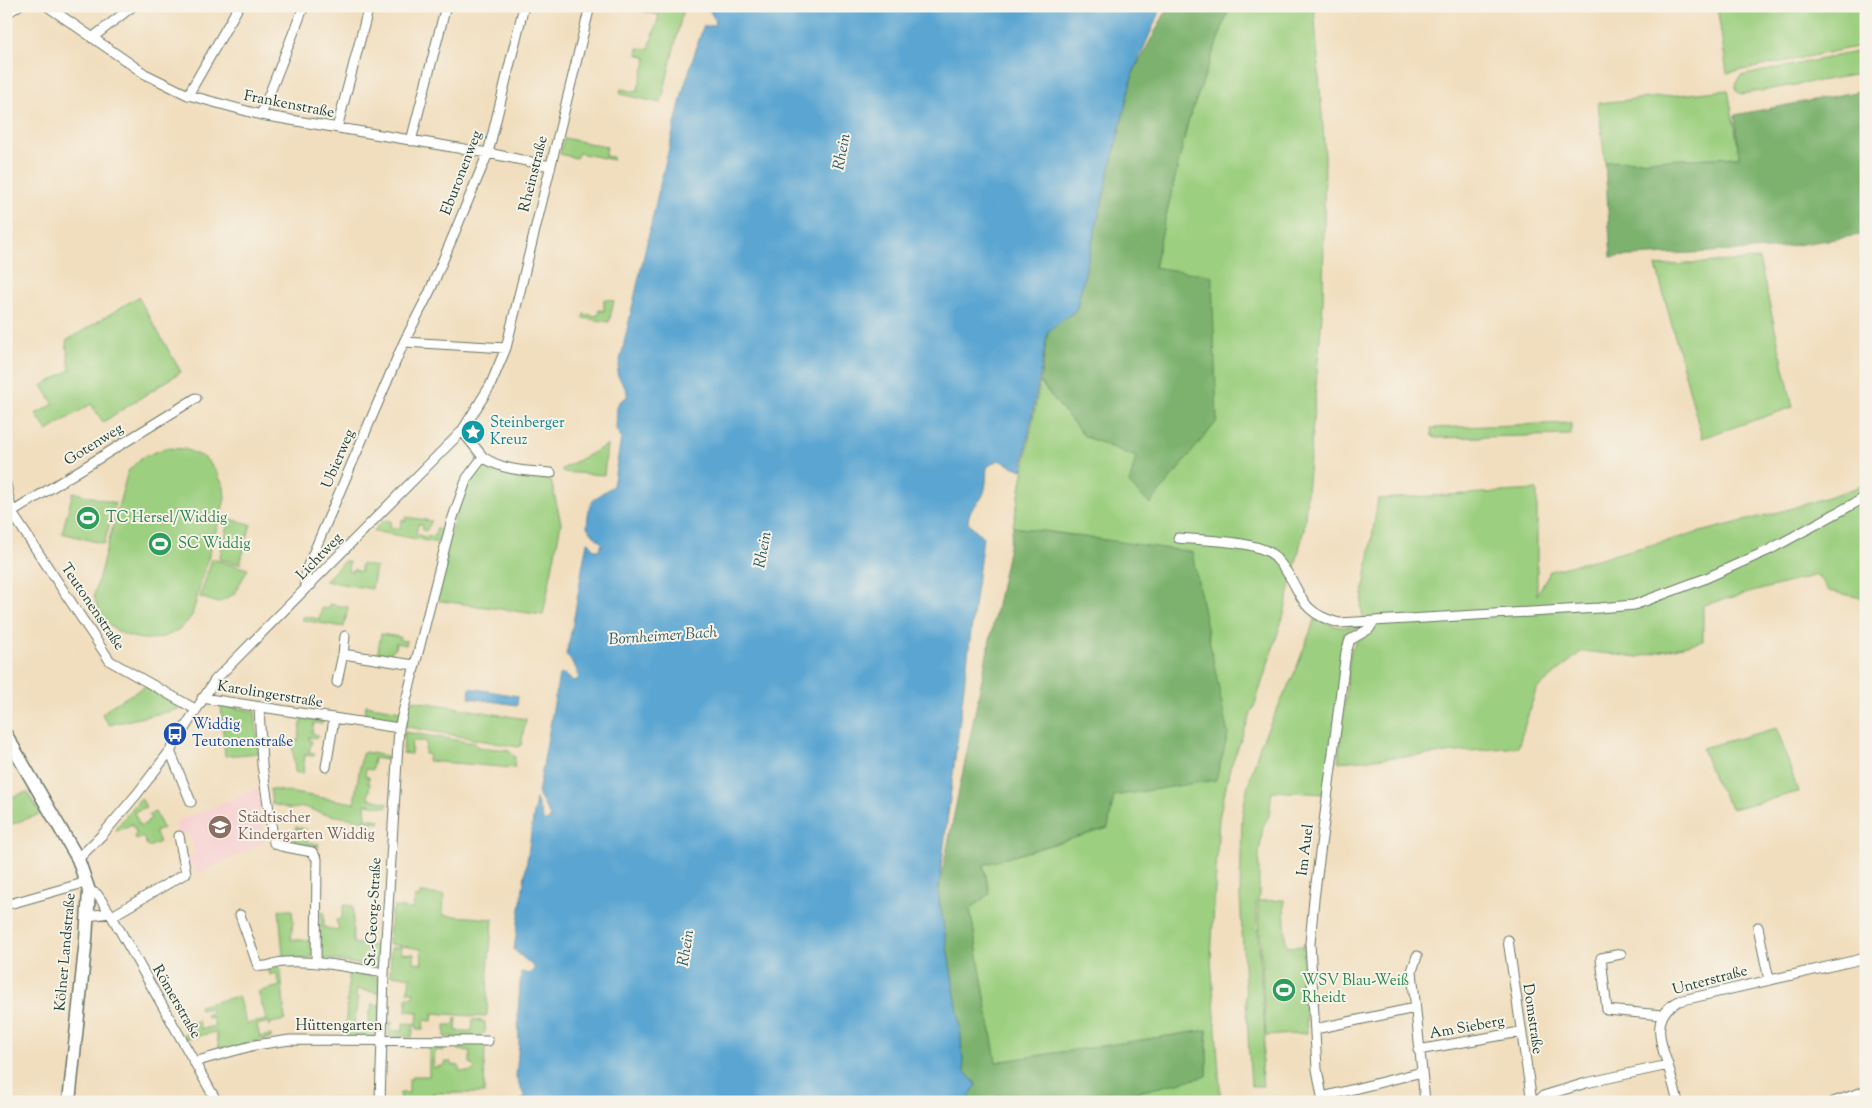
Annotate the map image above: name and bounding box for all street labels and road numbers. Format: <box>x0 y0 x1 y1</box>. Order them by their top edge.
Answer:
street label: Frankenstraße <box>242 86 336 124</box>
street label: Eburonenweg <box>436 128 488 218</box>
street label: Rheinstraße <box>514 134 554 214</box>
street label: Gotenweg <box>60 419 128 471</box>
street label: Ubierweg <box>317 426 361 492</box>
street label: Lichtweg <box>292 529 348 585</box>
street label: Teutonenstraße <box>55 559 129 655</box>
street label: Karolingerstraße <box>216 676 324 714</box>
street label: Im Auel <box>1292 823 1320 877</box>
street label: St.-Georg-Straße <box>361 857 387 967</box>
street label: Kölner Landstraße <box>50 892 82 1012</box>
street label: Römerstraße <box>146 961 206 1043</box>
street label: Unterstraße <box>1670 961 1750 1001</box>
street label: Domstraße <box>1517 982 1547 1056</box>
street label: Am Sieberg <box>1428 1011 1506 1045</box>
street label: Hüttengarten <box>295 1016 383 1037</box>

